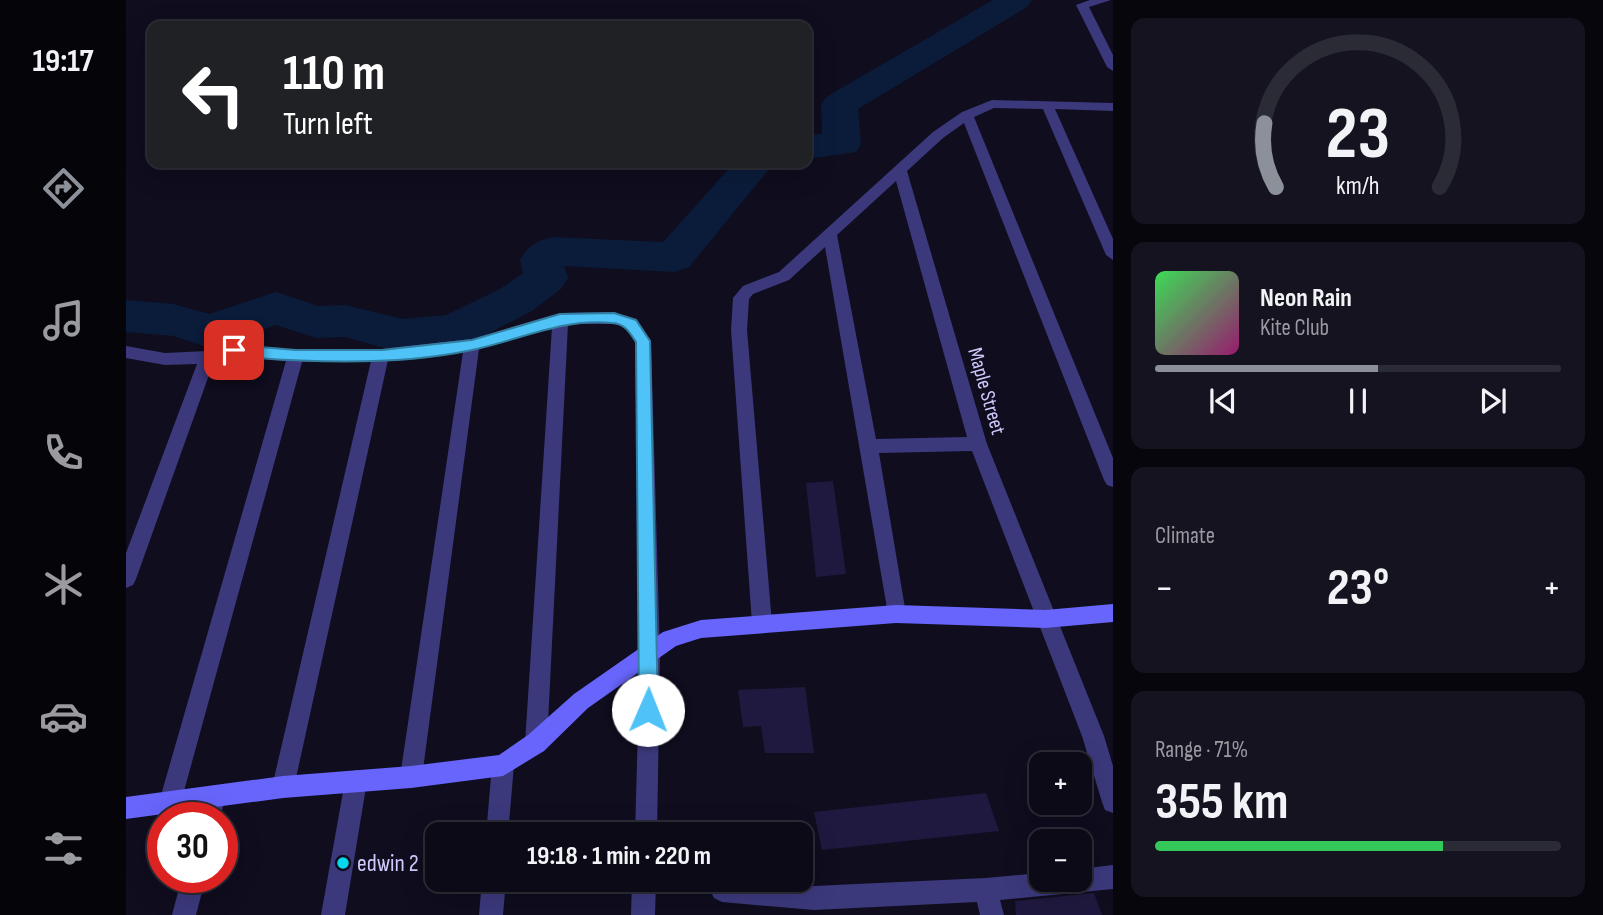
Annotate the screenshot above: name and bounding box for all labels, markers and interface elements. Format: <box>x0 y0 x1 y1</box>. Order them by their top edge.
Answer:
text: 19:17 <box>32 42 94 81</box>
text: 110 m <box>283 45 385 104</box>
icon: left <box>168 49 259 140</box>
text: 23 <box>1326 92 1390 180</box>
text: Turn left <box>283 105 373 144</box>
icon: directions <box>39 164 88 213</box>
text: km/h <box>1336 171 1380 202</box>
text: Neon Rain <box>1260 283 1352 314</box>
icon: music <box>39 296 88 345</box>
text: Kite Club <box>1260 314 1329 342</box>
pin <box>204 320 264 380</box>
icon: arrive <box>215 331 253 369</box>
street label: Maple Street <box>962 345 1011 437</box>
icon: previous <box>1204 382 1242 420</box>
icon: pause <box>1339 382 1377 420</box>
icon: next <box>1474 382 1512 420</box>
icon: phone <box>39 428 88 477</box>
text: Climate <box>1155 522 1215 550</box>
text: 23° <box>1327 557 1389 620</box>
icon: climate <box>39 560 88 609</box>
text: − <box>1155 566 1174 611</box>
text: + <box>1542 566 1561 611</box>
position arrow <box>611 673 685 747</box>
icon: car <box>39 692 88 741</box>
text: Range · 71% <box>1155 736 1248 764</box>
map controls <box>1029 752 1092 892</box>
button: + <box>1029 752 1092 815</box>
text: 355 km <box>1155 771 1289 834</box>
speed limit sign: 30 <box>147 802 238 893</box>
icon: filters <box>39 824 88 873</box>
button: − <box>1029 829 1092 892</box>
text: 19:18 · 1 min · 220 m <box>527 841 711 872</box>
place label: edwin 2 <box>357 849 419 878</box>
marker: edwin 2 <box>335 855 351 871</box>

